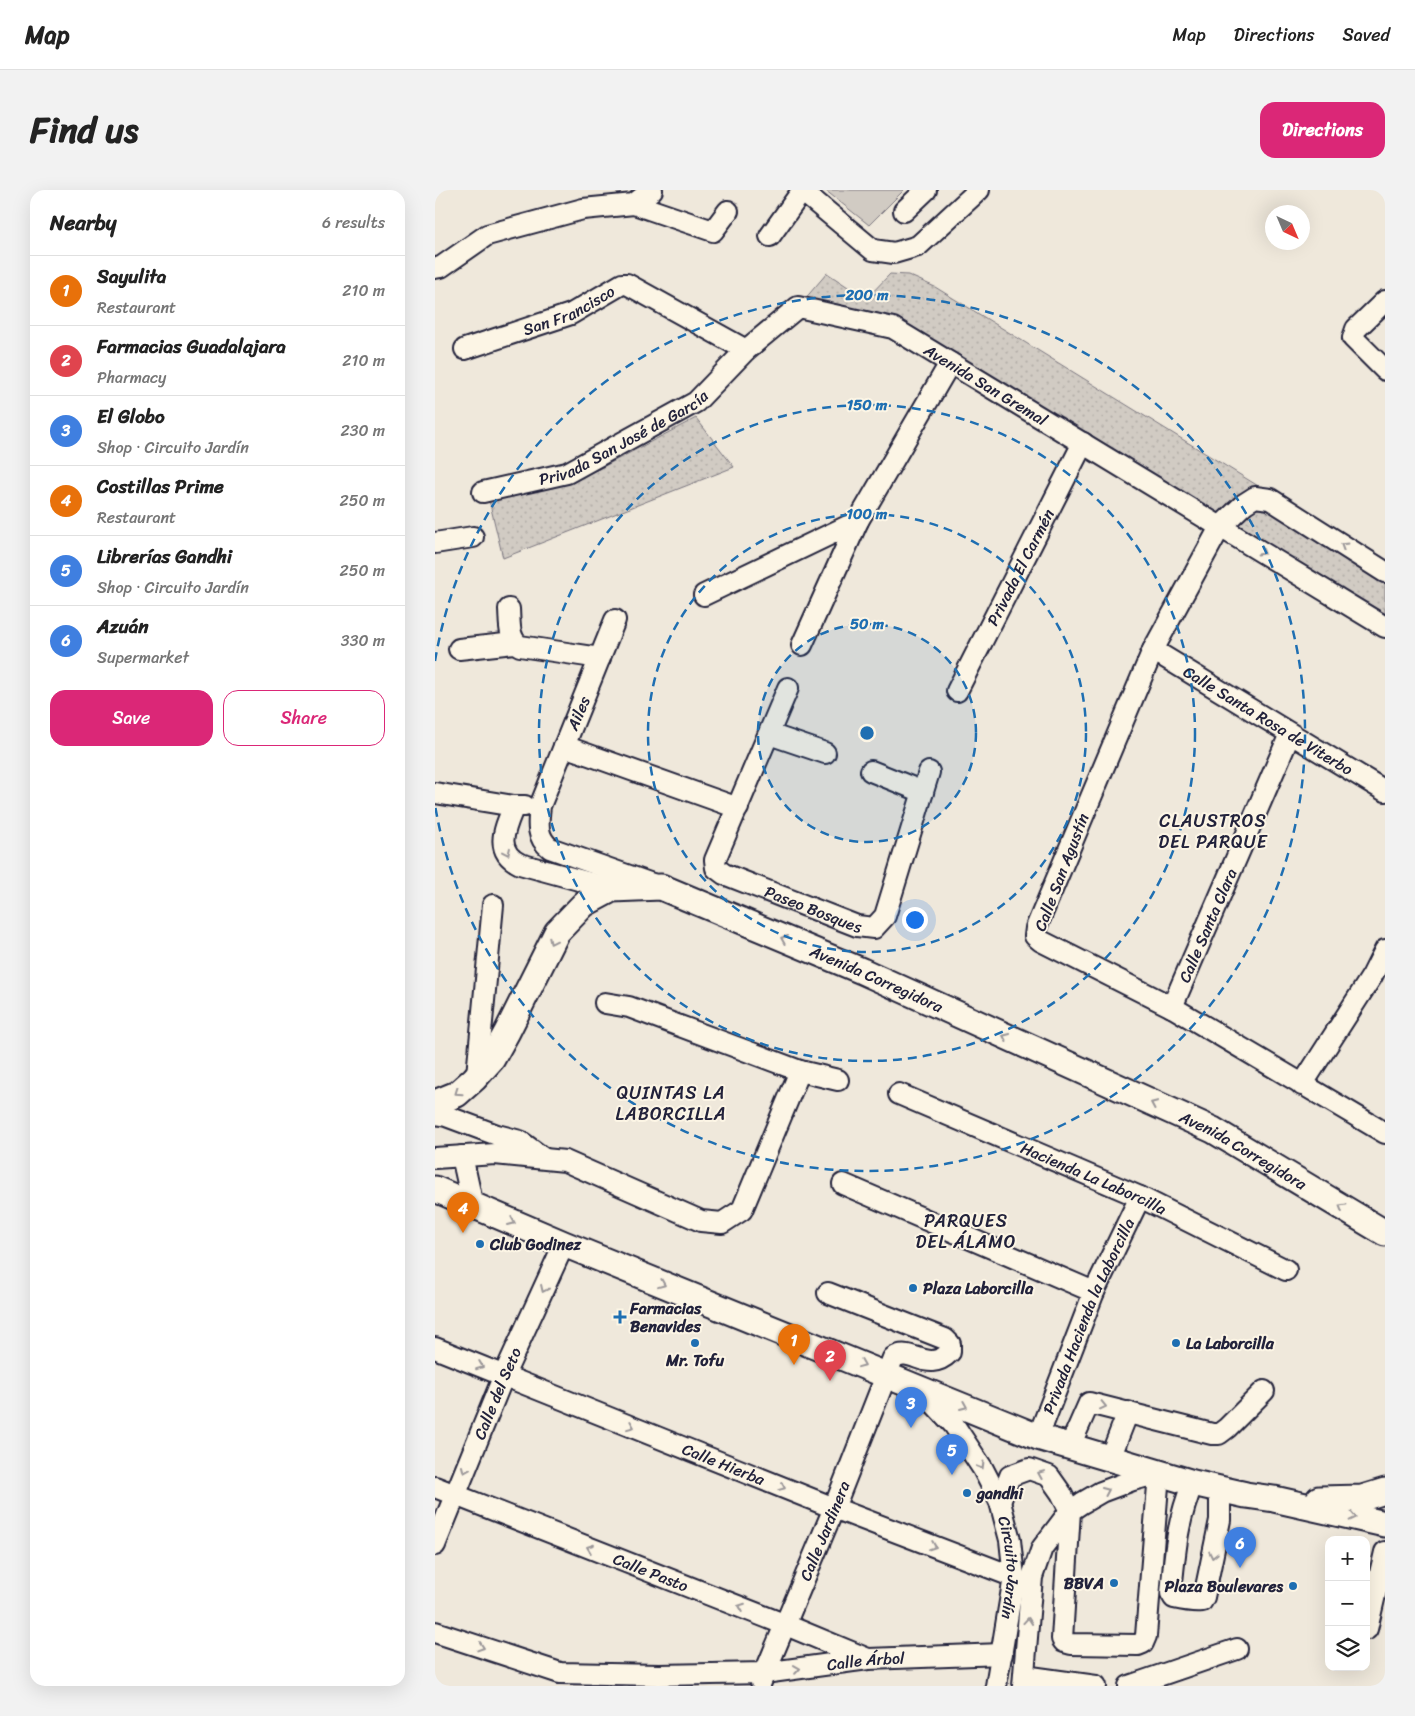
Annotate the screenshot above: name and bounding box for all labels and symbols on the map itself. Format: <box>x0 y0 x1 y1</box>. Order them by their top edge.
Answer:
north arrow <box>1265 205 1310 250</box>
street label: San Francisco <box>519 277 621 344</box>
text: 200 m <box>844 282 889 308</box>
street label: Avenida San Gremal <box>917 336 1054 434</box>
street label: Privada San José de García <box>536 382 716 494</box>
text: 150 m <box>847 392 888 418</box>
text: 100 m <box>847 501 888 527</box>
street label: Privada El Carmén <box>978 503 1063 631</box>
one-way arrow <box>1340 542 1349 552</box>
one-way arrow <box>1257 546 1266 556</box>
text: 50 m <box>850 611 885 637</box>
street label: Calle Santa Rosa de Viterbo <box>1177 658 1359 783</box>
street label: Ailes <box>558 691 599 736</box>
centre of rings <box>858 724 876 742</box>
district label: CLAUSTROS DEL PARQUE <box>1158 805 1268 858</box>
street label: Calle San Agustín <box>1026 809 1097 935</box>
one-way arrow <box>501 847 512 856</box>
street label: Calle Santa Clara <box>1170 864 1245 987</box>
street label: Paseo Bosques <box>760 877 864 942</box>
your location <box>902 907 928 933</box>
one-way arrow <box>548 935 558 944</box>
one-way arrow <box>781 935 789 945</box>
street label: Avenida Corregidora <box>804 936 949 1021</box>
one-way arrow <box>1002 1032 1011 1043</box>
district label: QUINTAS LA LABORCILLA <box>616 1077 726 1130</box>
one-way arrow <box>455 1086 464 1095</box>
one-way arrow <box>1150 1099 1159 1110</box>
street label: Avenida Corregidora <box>1174 1102 1313 1199</box>
street label: Hacienda La Laborcilla <box>1016 1134 1172 1223</box>
pin: 4 <box>447 1192 479 1233</box>
one-way arrow <box>1339 1204 1348 1214</box>
district label: PARQUES DEL ÁLAMO <box>915 1205 1017 1258</box>
street label: Privada Hacienda la Laborcilla <box>1034 1213 1143 1418</box>
one-way arrow <box>507 1216 516 1227</box>
place label: Club Godinez <box>489 1230 583 1259</box>
marker: Club Godinez <box>474 1238 486 1250</box>
place label: Plaza Laborcilla <box>923 1274 1034 1303</box>
one-way arrow <box>657 1278 666 1288</box>
marker: Plaza Laborcilla <box>907 1282 919 1294</box>
one-way arrow <box>539 1284 550 1293</box>
place label: Farmacias Benavides <box>629 1294 702 1341</box>
marker: Farmacias Benavides <box>614 1311 626 1323</box>
pin: 1 <box>778 1324 810 1365</box>
place label: La Laborcilla <box>1186 1329 1275 1358</box>
marker: Mr. Tofu <box>689 1337 701 1349</box>
marker: La Laborcilla <box>1170 1337 1182 1349</box>
pin: 2 <box>814 1340 846 1381</box>
street label: Calle del Seto <box>465 1342 530 1444</box>
place label: Mr. Tofu <box>665 1346 724 1375</box>
one-way arrow <box>857 1359 865 1369</box>
one-way arrow <box>476 1360 484 1370</box>
pin: 3 <box>895 1387 927 1428</box>
one-way arrow <box>959 1400 968 1410</box>
one-way arrow <box>1098 1400 1107 1411</box>
one-way arrow <box>626 1420 635 1431</box>
pin: 5 <box>936 1434 968 1475</box>
street label: Calle Hierba <box>678 1435 770 1494</box>
one-way arrow <box>975 1461 984 1470</box>
one-way arrow <box>461 1465 471 1474</box>
one-way arrow <box>1037 1470 1046 1480</box>
street label: Calle Jardinera <box>791 1477 858 1585</box>
place label: gandhi <box>975 1479 1025 1508</box>
one-way arrow <box>777 1481 786 1491</box>
one-way arrow <box>1101 1486 1110 1497</box>
marker: gandhi <box>961 1487 973 1499</box>
one-way arrow <box>1349 1511 1358 1522</box>
street label: Circuito Jardín <box>989 1513 1028 1622</box>
pin: 6 <box>1224 1527 1256 1568</box>
one-way arrow <box>929 1540 937 1550</box>
one-way arrow <box>586 1543 595 1554</box>
street label: Calle Pasto <box>609 1544 693 1600</box>
one-way arrow <box>1208 1551 1218 1559</box>
place label: BBVA <box>1064 1569 1104 1598</box>
place label: Plaza Boulevares <box>1165 1572 1283 1601</box>
marker: BBVA <box>1108 1577 1120 1589</box>
marker: Plaza Boulevares <box>1287 1580 1299 1592</box>
one-way arrow <box>737 1603 746 1613</box>
one-way arrow <box>1023 1617 1034 1625</box>
one-way arrow <box>477 1641 485 1651</box>
street label: Calle Árbol <box>825 1644 905 1679</box>
one-way arrow <box>793 1664 801 1675</box>

